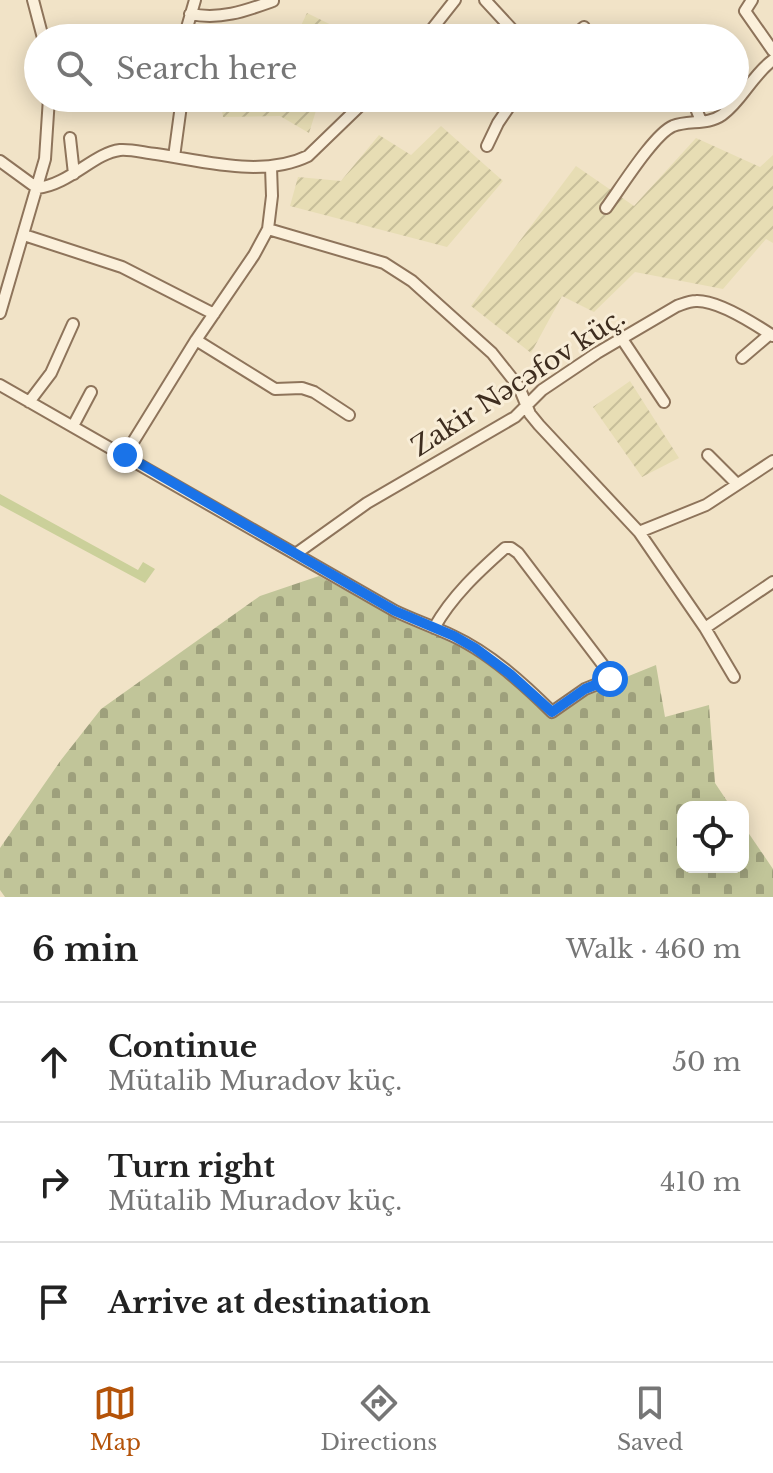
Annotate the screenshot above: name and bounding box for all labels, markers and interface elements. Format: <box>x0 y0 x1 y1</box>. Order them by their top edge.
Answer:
search box <box>24 24 749 112</box>
icon: search <box>52 46 96 90</box>
text: Search here <box>116 50 297 87</box>
street label: Zakir Nəcəfov küç. <box>405 301 631 463</box>
route end <box>107 437 143 473</box>
route start <box>592 661 628 697</box>
map controls <box>677 801 749 873</box>
button: locate <box>677 801 749 873</box>
text: 6 min <box>32 928 139 970</box>
text: Walk · 460 m <box>566 933 741 965</box>
text: Continue <box>108 1028 257 1065</box>
icon: ahead <box>32 1040 76 1084</box>
text: 50 m <box>672 1046 741 1078</box>
text: Mütalib Muradov küç. <box>108 1065 402 1097</box>
text: Turn right <box>108 1148 275 1185</box>
icon: right <box>32 1160 76 1204</box>
text: 410 m <box>660 1166 741 1198</box>
text: Mütalib Muradov küç. <box>108 1185 402 1217</box>
icon: arrive <box>32 1280 76 1324</box>
text: Arrive at destination <box>108 1284 431 1321</box>
tab: Map <box>90 1381 141 1456</box>
tab: Directions <box>320 1381 437 1456</box>
tab: Saved <box>617 1381 683 1456</box>

